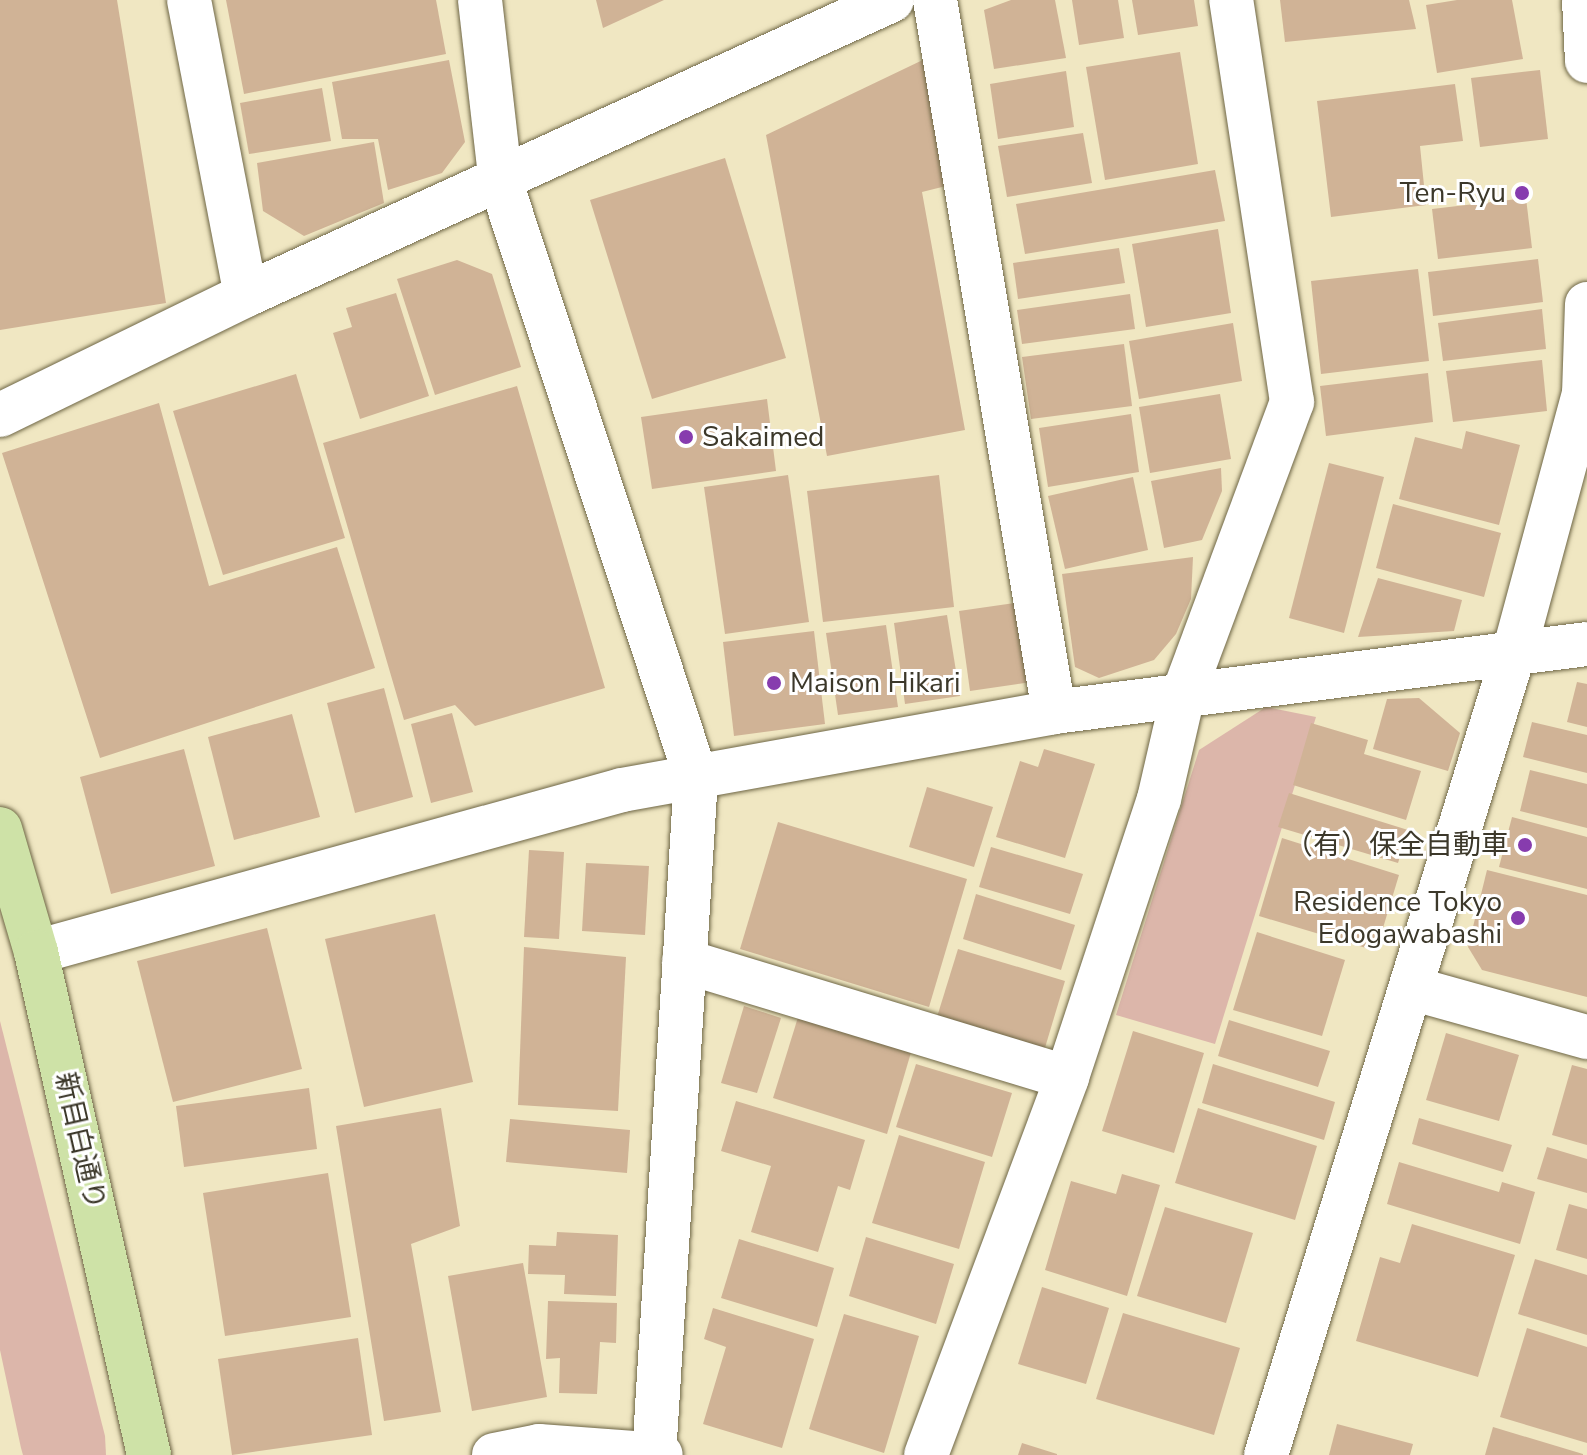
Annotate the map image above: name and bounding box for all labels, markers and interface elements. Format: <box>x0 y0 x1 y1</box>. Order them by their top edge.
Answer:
place label: Ten-Ryu <box>1400 176 1506 210</box>
marker: Ten-Ryu <box>1513 184 1531 202</box>
place label: Sakaimed <box>702 420 824 454</box>
marker: Sakaimed <box>677 428 695 446</box>
place label: Maison Hikari <box>790 666 960 700</box>
marker: Maison Hikari <box>765 674 783 692</box>
place label: （有）保全自動車 <box>1285 828 1509 862</box>
marker: （有）保全自動車 <box>1516 836 1534 854</box>
place label: Residence Tokyo Edogawabashi <box>1293 885 1502 951</box>
marker: Residence Tokyo Edogawabashi <box>1509 909 1527 927</box>
street label: 新目白通り <box>48 1069 112 1213</box>

